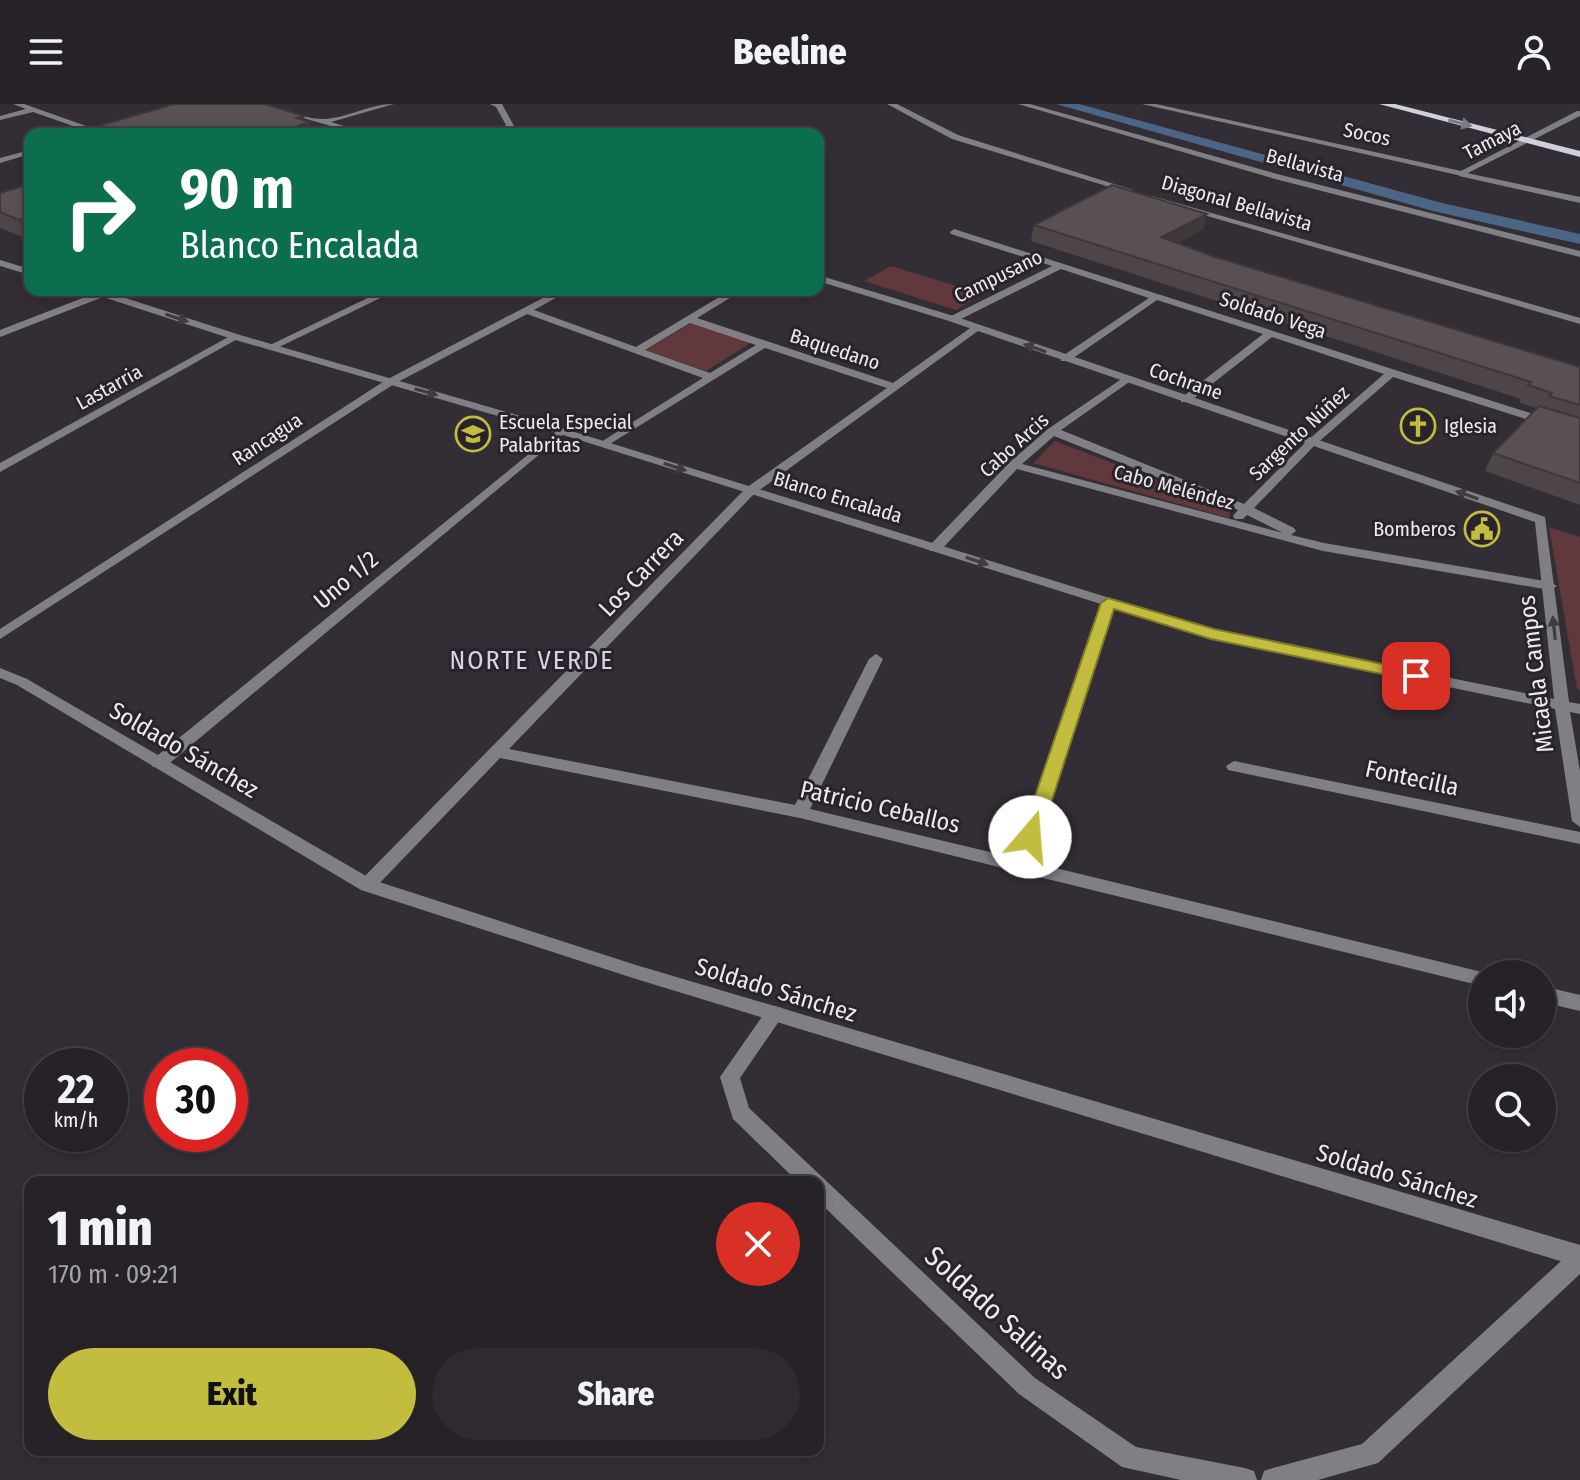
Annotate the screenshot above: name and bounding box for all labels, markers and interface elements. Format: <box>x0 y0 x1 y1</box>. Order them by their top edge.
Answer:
icon: menu <box>24 30 68 74</box>
text: Beeline <box>733 30 847 74</box>
icon: person <box>1512 30 1556 74</box>
street label: Tamaya <box>1459 115 1525 165</box>
street label: Socos <box>1341 117 1393 151</box>
one-way arrow <box>1447 118 1472 130</box>
street label: Bellavista <box>1264 143 1346 187</box>
text: 90 m <box>180 156 294 223</box>
icon: right <box>48 160 152 264</box>
street label: Diagonal Bellavista <box>1159 170 1315 236</box>
text: Blanco Encalada <box>180 224 419 268</box>
street label: Campusano <box>950 244 1046 308</box>
street label: Soldado Vega <box>1217 287 1329 343</box>
one-way arrow <box>165 312 189 324</box>
street label: Baquedano <box>787 323 883 375</box>
one-way arrow <box>1023 342 1047 354</box>
street label: Cochrane <box>1146 357 1226 405</box>
street label: Lastarria <box>72 359 146 415</box>
street label: Sargento Núñez <box>1244 380 1354 485</box>
one-way arrow <box>415 386 439 399</box>
church icon: Iglesia <box>1399 407 1437 445</box>
street label: Rancagua <box>228 408 306 470</box>
street label: Cabo Arcis <box>974 408 1054 482</box>
place label: Escuela Especial Palabritas <box>499 410 632 457</box>
place label: Iglesia <box>1444 414 1497 438</box>
school or university icon: Escuela Especial Palabritas <box>454 415 492 453</box>
street label: Cabo Meléndez <box>1111 459 1237 515</box>
one-way arrow <box>663 462 687 474</box>
street label: Blanco Encalada <box>771 466 905 528</box>
one-way arrow <box>1455 489 1479 501</box>
public building icon: Bomberos <box>1463 510 1501 548</box>
place label: Bomberos <box>1373 517 1456 541</box>
street label: Los Carrera <box>593 524 689 622</box>
street label: Uno 1/2 <box>308 545 384 615</box>
one-way arrow <box>965 555 989 568</box>
street label: Micaela Campos <box>1512 594 1560 754</box>
one-way arrow <box>1547 615 1560 640</box>
pin <box>1382 642 1450 710</box>
district label: NORTE VERDE <box>449 645 615 676</box>
icon: arrive <box>1394 654 1438 698</box>
street label: Soldado Sánchez <box>105 696 263 804</box>
street label: Fontecilla <box>1363 754 1461 802</box>
street label: Patricio Ceballos <box>797 775 963 839</box>
position arrow <box>988 795 1072 879</box>
street label: Soldado Sánchez <box>692 952 860 1028</box>
map controls <box>1468 960 1556 1152</box>
button: sound <box>1468 960 1556 1048</box>
speed limit sign: 30 <box>144 1048 248 1152</box>
button: search <box>1468 1064 1556 1152</box>
text: 22 <box>57 1066 95 1114</box>
text: km/h <box>54 1108 98 1132</box>
street label: Soldado Sánchez <box>1313 1138 1481 1214</box>
text: 1 min <box>48 1200 152 1258</box>
button: close <box>716 1202 800 1286</box>
street label: Soldado Salinas <box>918 1240 1076 1386</box>
text: 170 m · 09:21 <box>48 1259 178 1290</box>
button: Exit <box>48 1348 416 1440</box>
button: Share <box>432 1348 800 1440</box>

